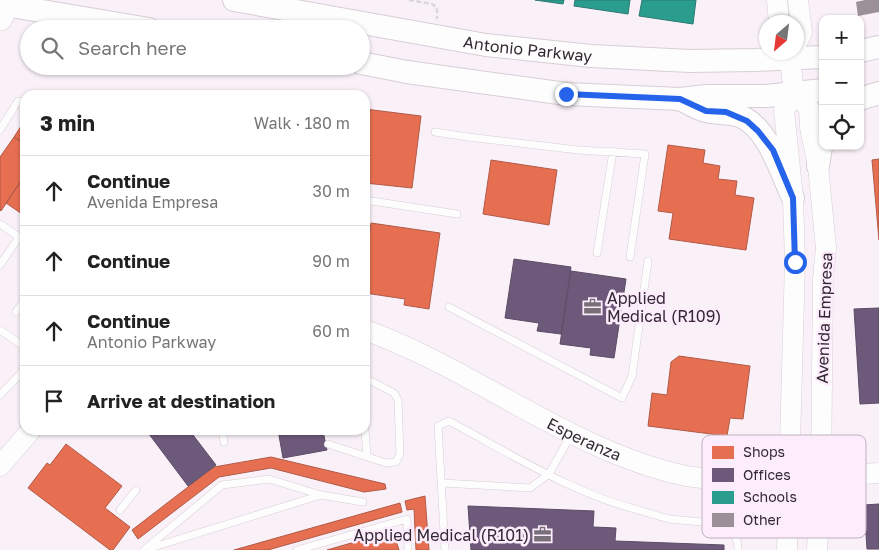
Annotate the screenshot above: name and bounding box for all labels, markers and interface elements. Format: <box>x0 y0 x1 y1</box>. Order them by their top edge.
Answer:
north arrow <box>759 15 804 60</box>
map controls <box>819 15 864 150</box>
button: + <box>819 15 864 60</box>
search box <box>20 20 370 75</box>
street label: Antonio Parkway <box>462 31 593 66</box>
icon: search <box>38 34 66 62</box>
text: Search here <box>78 36 187 59</box>
button: − <box>819 60 864 105</box>
route end <box>555 83 578 106</box>
button: locate <box>819 105 864 150</box>
text: 3 min <box>40 110 95 136</box>
text: Walk · 180 m <box>254 113 350 133</box>
text: Continue <box>87 169 170 192</box>
icon: ahead <box>40 177 68 205</box>
text: 30 m <box>313 181 350 201</box>
text: Avenida Empresa <box>87 192 218 212</box>
icon: ahead <box>40 247 68 275</box>
text: Continue <box>87 249 170 272</box>
text: 90 m <box>312 251 350 271</box>
route start <box>784 251 807 274</box>
street label: Avenida Empresa <box>812 252 836 384</box>
place label: Applied Medical (R109) <box>607 288 721 326</box>
office icon: Applied Medical (R109) <box>583 297 603 317</box>
text: Continue <box>87 309 170 332</box>
icon: ahead <box>40 317 68 345</box>
text: 60 m <box>312 321 350 341</box>
text: Antonio Parkway <box>87 332 216 352</box>
icon: arrive <box>40 387 68 415</box>
text: Arrive at destination <box>87 389 275 412</box>
street label: Esperanza <box>544 413 624 465</box>
legend <box>702 435 866 538</box>
text: Shops <box>743 443 785 460</box>
text: Offices <box>743 466 791 483</box>
text: Schools <box>743 488 797 505</box>
text: Other <box>743 511 782 528</box>
place label: Applied Medical (R101) <box>354 525 529 545</box>
office icon: Applied Medical (R101) <box>533 525 553 545</box>

